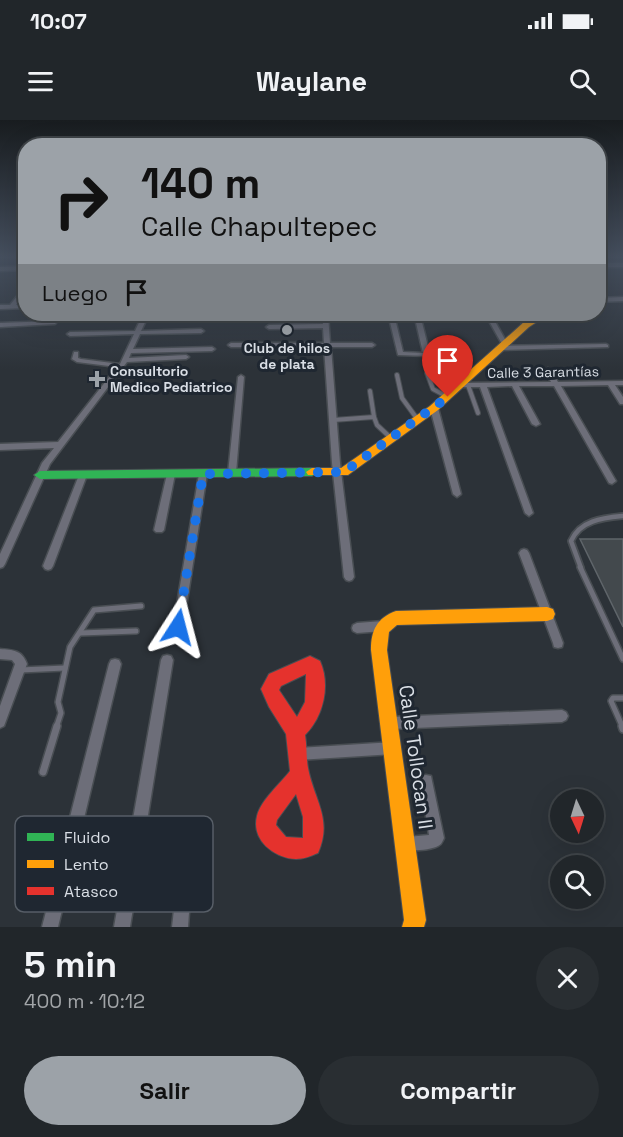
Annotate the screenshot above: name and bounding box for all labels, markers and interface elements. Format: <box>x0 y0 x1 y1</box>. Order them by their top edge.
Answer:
text: 10:07 <box>30 7 87 35</box>
text: Waylane <box>256 64 367 99</box>
icon: menu <box>24 65 57 98</box>
icon: search <box>566 65 599 98</box>
text: 140 m <box>141 157 260 210</box>
icon: right <box>42 162 120 240</box>
text: Calle Chapultepec <box>141 209 377 244</box>
icon: arrive <box>120 276 153 309</box>
text: Luego <box>42 279 108 307</box>
marker: Club de hilos de plata <box>280 323 294 337</box>
pin <box>422 335 473 397</box>
place label: Club de hilos de plata <box>244 339 330 373</box>
icon: arrive <box>431 344 464 377</box>
place label: Consultorio Medico Pediatrico <box>110 362 232 396</box>
street label: Calle 3 Garantías <box>487 362 599 382</box>
marker: Consultorio Medico Pediatrico <box>88 370 106 388</box>
position arrow <box>146 595 210 659</box>
street label: Calle Tollocan II <box>393 683 439 831</box>
north arrow <box>550 789 604 843</box>
map controls <box>550 789 604 909</box>
legend <box>15 816 213 912</box>
text: Fluido <box>64 827 110 848</box>
text: Lento <box>64 854 109 875</box>
button: search <box>550 855 604 909</box>
text: Atasco <box>64 881 118 902</box>
text: 5 min <box>24 942 117 988</box>
button: close <box>536 947 599 1010</box>
text: 400 m · 10:12 <box>24 988 145 1014</box>
button: Salir <box>24 1056 306 1125</box>
button: Compartir <box>318 1056 599 1125</box>

